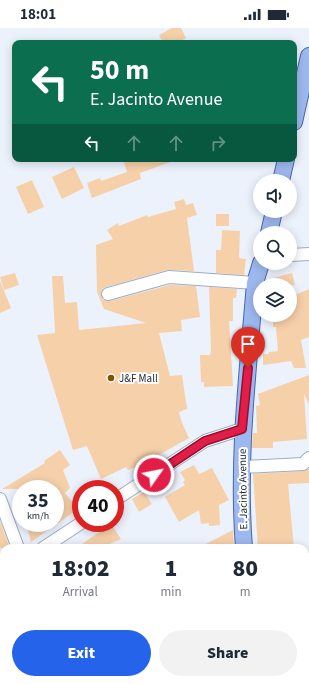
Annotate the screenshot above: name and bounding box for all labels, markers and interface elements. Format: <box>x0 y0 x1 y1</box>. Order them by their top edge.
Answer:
text: 18:01 <box>20 4 56 25</box>
text: 50 m <box>90 50 149 90</box>
icon: left <box>24 56 76 108</box>
text: E. Jacinto Avenue <box>90 87 222 112</box>
icon: left <box>81 132 103 154</box>
icon: ahead <box>123 132 145 154</box>
icon: ahead <box>165 132 187 154</box>
icon: right <box>207 132 229 154</box>
map controls <box>253 174 297 322</box>
button: sound <box>253 174 297 218</box>
button: search <box>253 226 297 270</box>
button: layers <box>253 278 297 322</box>
pin <box>231 327 265 368</box>
icon: arrive <box>237 333 259 355</box>
place label: J&F Mall <box>119 371 158 386</box>
marker: J&F Mall <box>106 373 116 383</box>
street label: E. Jacinto Avenue <box>235 448 251 530</box>
position arrow <box>133 454 175 496</box>
speed limit sign: 40 <box>72 480 124 532</box>
text: 35 <box>27 487 49 515</box>
text: km/h <box>27 509 49 523</box>
text: 18:02 <box>51 551 110 586</box>
text: 1 <box>165 551 177 586</box>
text: 80 <box>232 551 258 586</box>
text: Arrival <box>63 583 98 601</box>
text: min <box>160 583 182 601</box>
text: m <box>240 583 251 601</box>
button: Exit <box>12 630 151 676</box>
button: Share <box>159 630 297 676</box>

